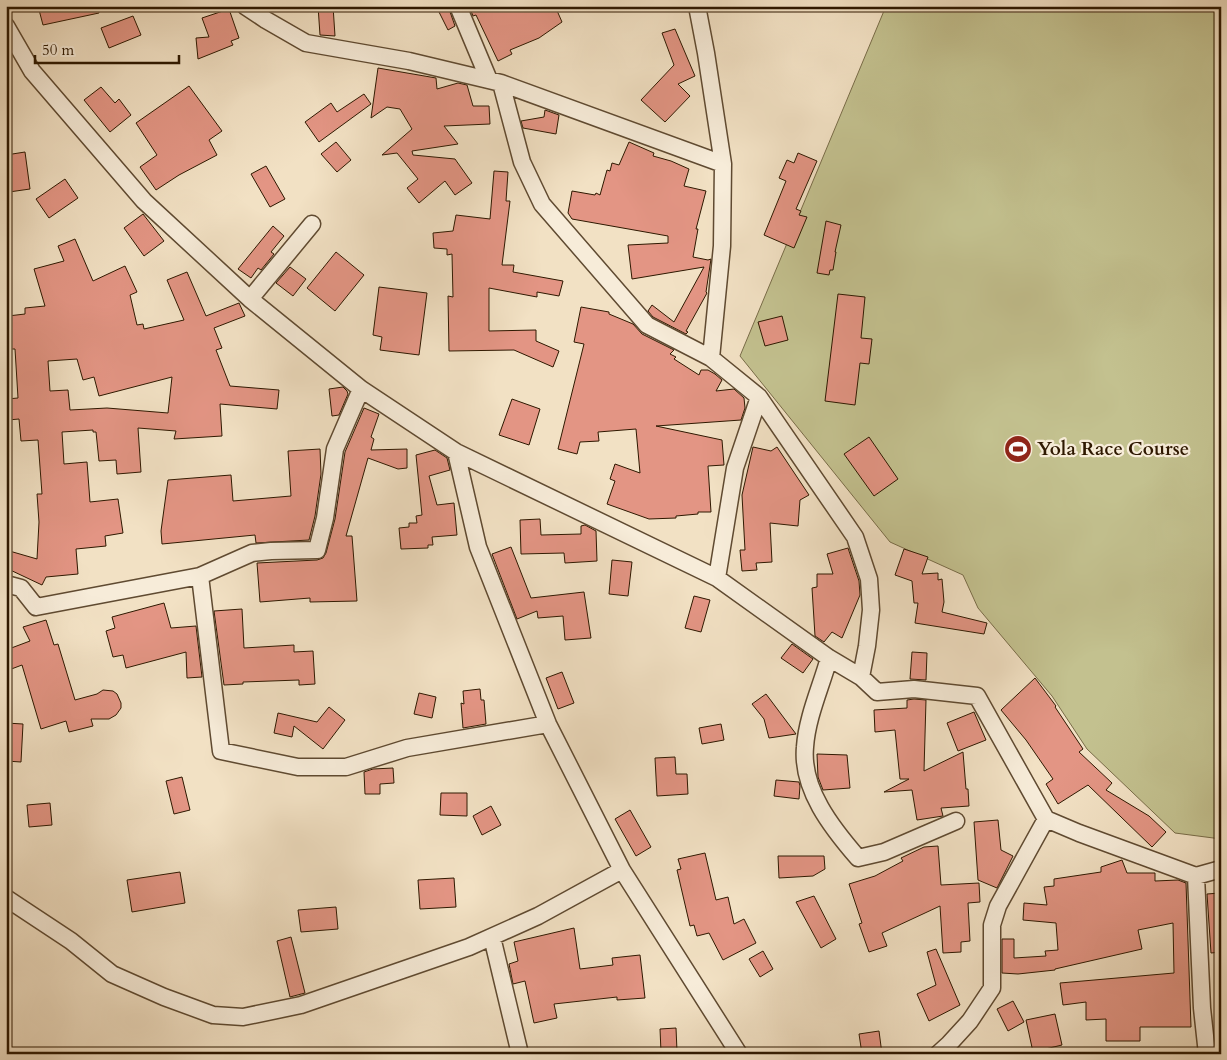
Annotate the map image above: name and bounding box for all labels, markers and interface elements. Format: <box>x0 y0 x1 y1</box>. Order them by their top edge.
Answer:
scale bar <box>35 32 179 64</box>
text: 50 m <box>42 40 74 60</box>
sports icon: Yola Race Course <box>1003 434 1033 464</box>
place label: Yola Race Course <box>1037 436 1189 462</box>

